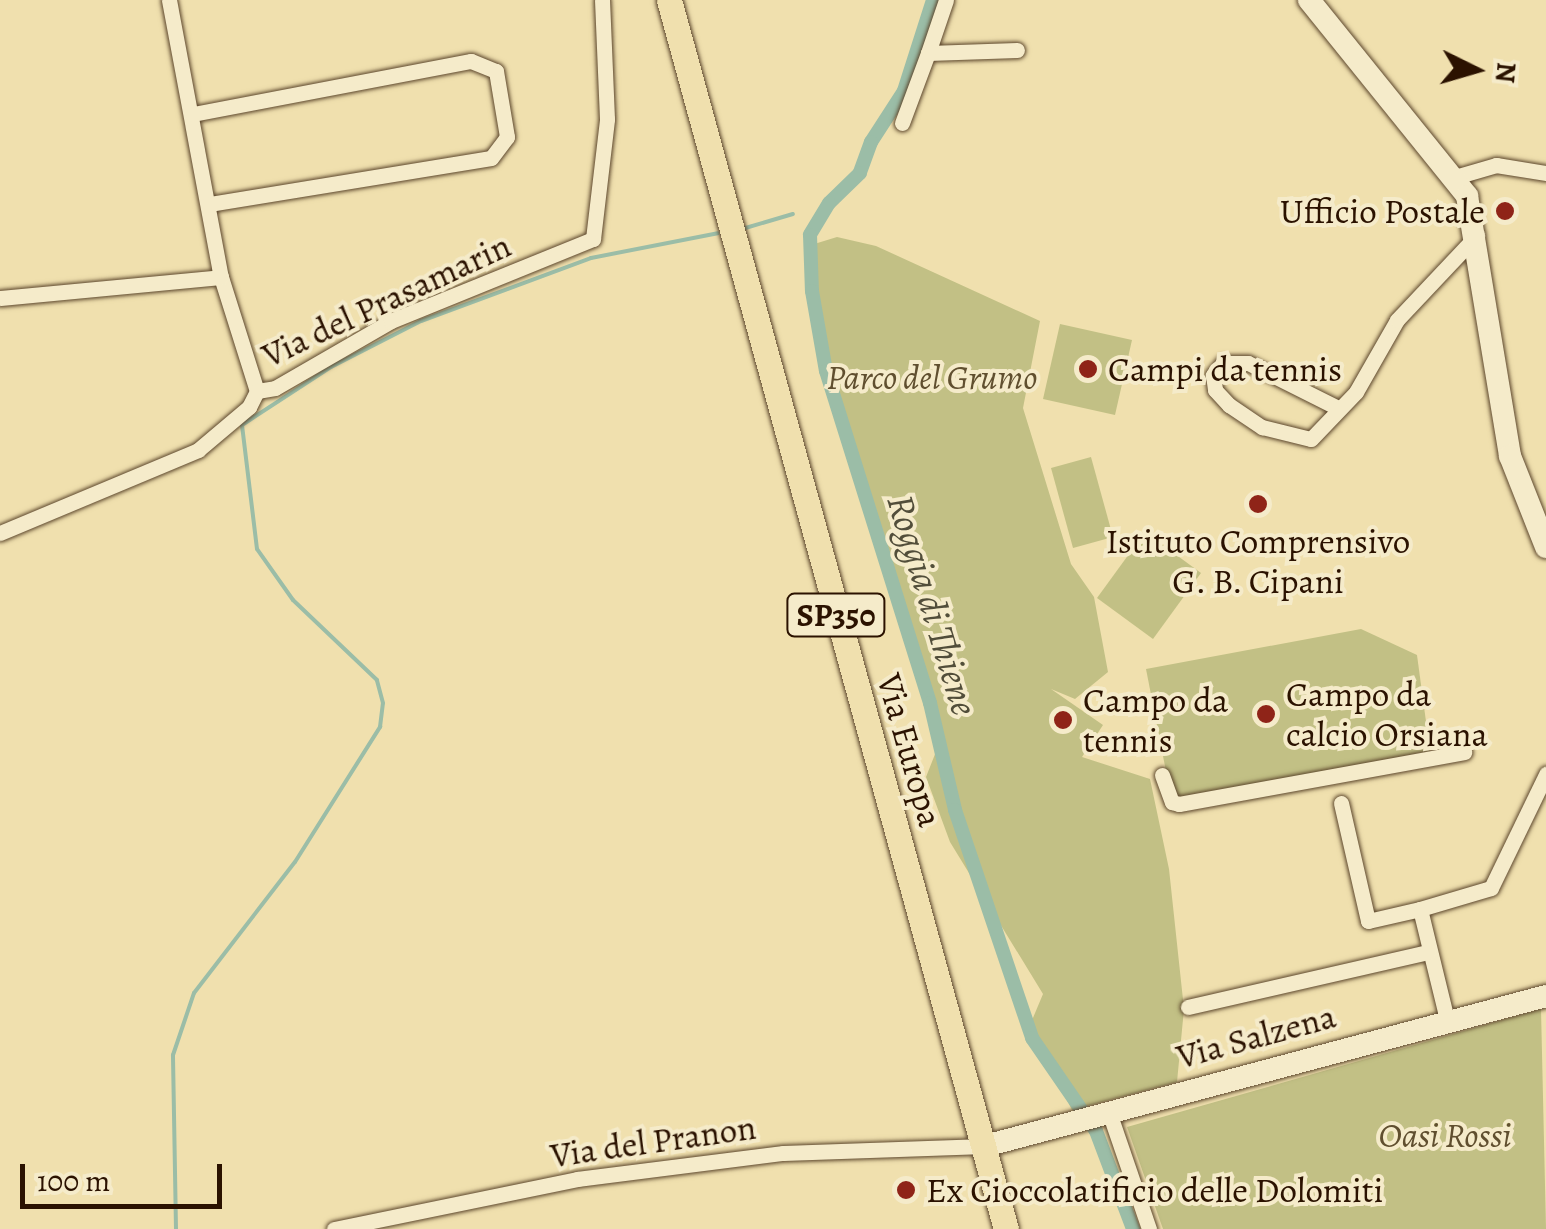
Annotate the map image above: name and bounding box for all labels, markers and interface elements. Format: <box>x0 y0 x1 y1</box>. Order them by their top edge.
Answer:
north arrow <box>1426 20 1526 120</box>
text: N <box>1486 61 1526 84</box>
place label: Ufficio Postale <box>1280 190 1485 232</box>
marker: Ufficio Postale <box>1494 200 1516 222</box>
street label: Via del Prasamarin <box>255 224 517 376</box>
place label: Campi da tennis <box>1108 348 1342 390</box>
park label: Parco del Grumo <box>827 356 1037 398</box>
marker: Campi da tennis <box>1077 358 1099 380</box>
water label: Roggia di Thiene <box>877 489 987 721</box>
marker: Istituto Comprensivo G. B. Cipani <box>1247 493 1269 515</box>
place label: Istituto Comprensivo G. B. Cipani <box>1106 520 1410 602</box>
road number: SP350 <box>786 588 886 642</box>
street label: Via Europa <box>868 669 952 831</box>
place label: Campo da calcio Orsiana <box>1286 673 1488 755</box>
place label: Campo da tennis <box>1083 679 1228 761</box>
marker: Campo da calcio Orsiana <box>1255 703 1277 725</box>
marker: Campo da tennis <box>1052 709 1074 731</box>
street label: Via Salzena <box>1172 995 1340 1077</box>
street label: Via del Pranon <box>548 1106 758 1176</box>
park label: Oasi Rossi <box>1378 1114 1512 1156</box>
scale bar <box>25 1144 228 1206</box>
text: 100 m <box>37 1161 110 1201</box>
place label: Ex Cioccolatificio delle Dolomiti <box>926 1169 1383 1211</box>
marker: Ex Cioccolatificio delle Dolomiti <box>895 1179 917 1201</box>

